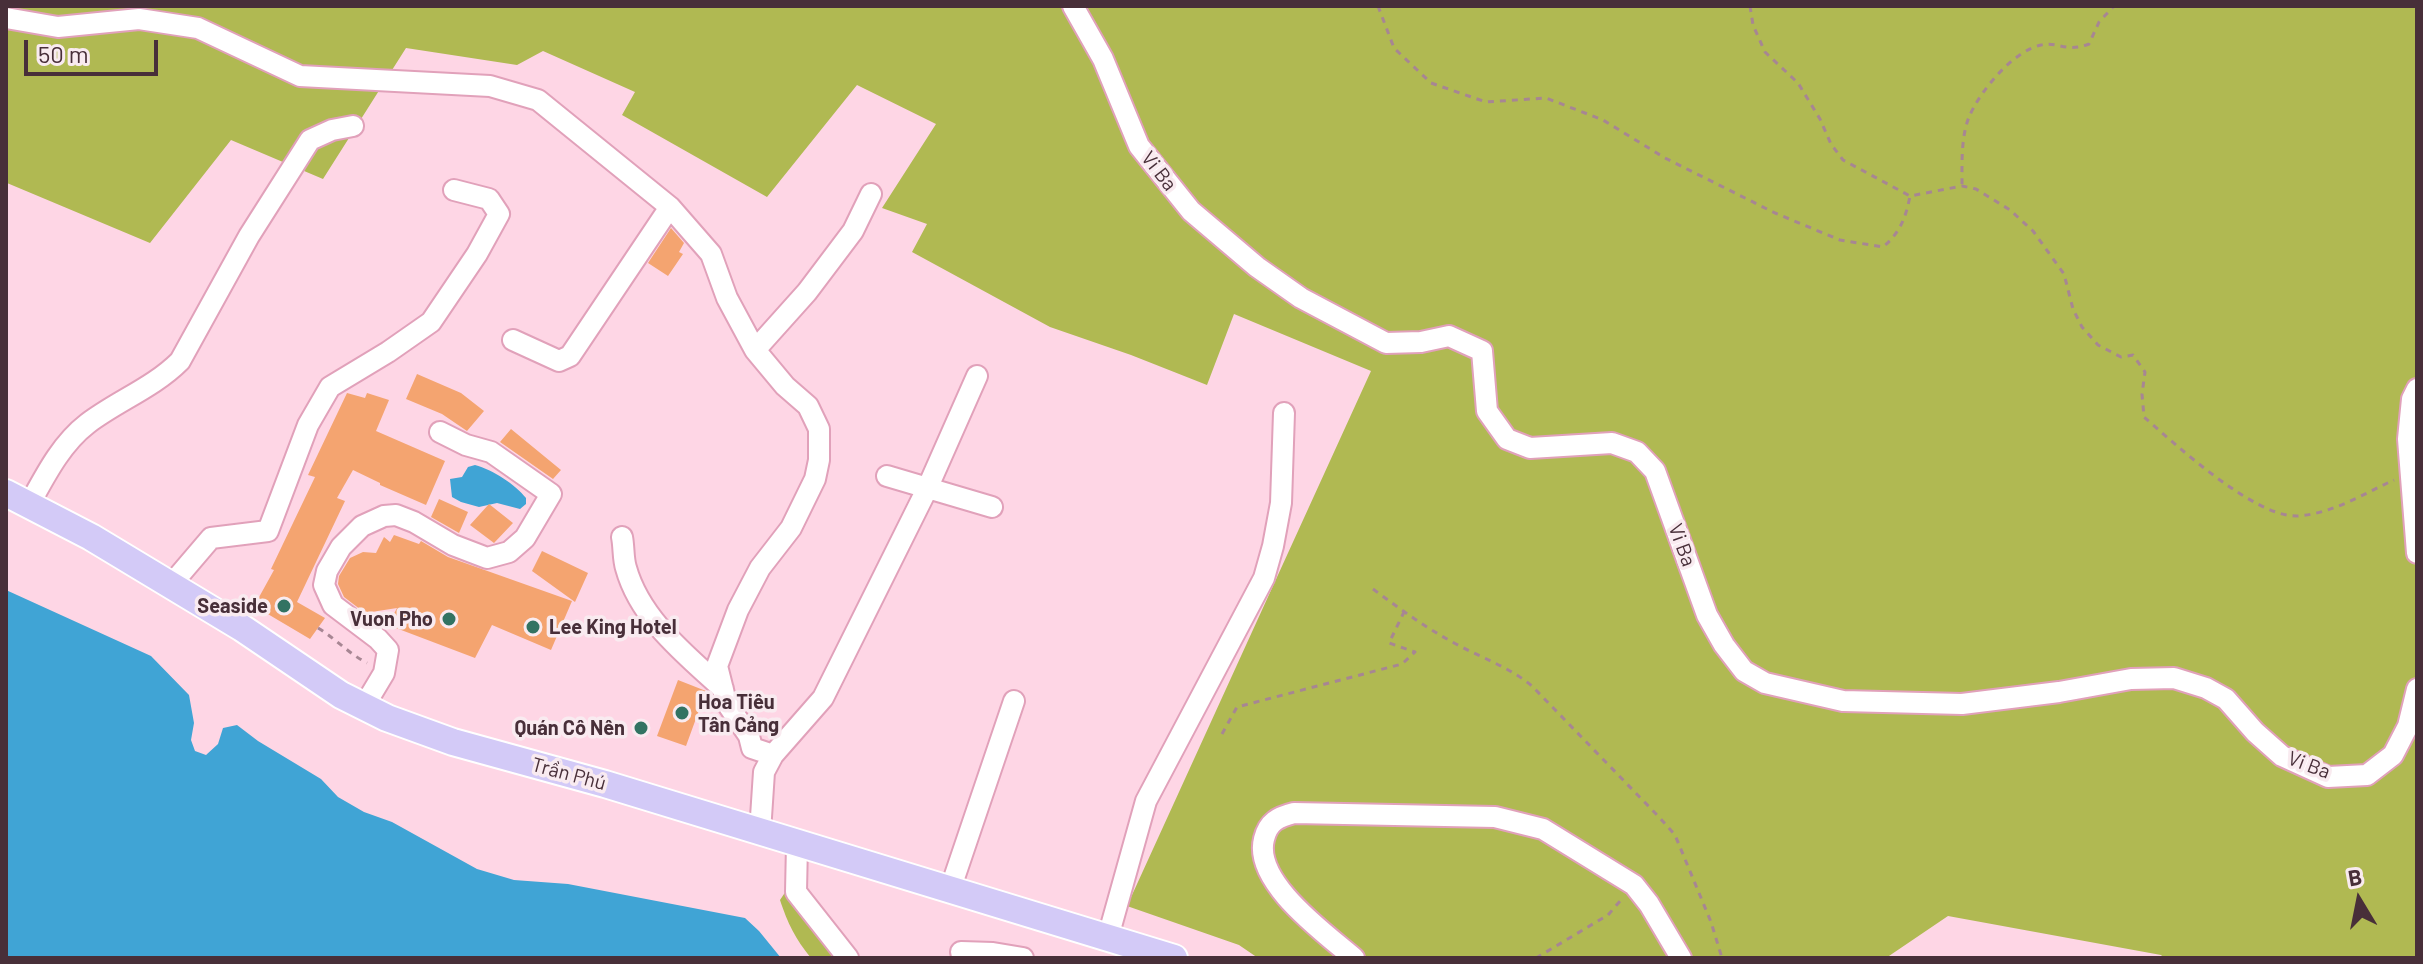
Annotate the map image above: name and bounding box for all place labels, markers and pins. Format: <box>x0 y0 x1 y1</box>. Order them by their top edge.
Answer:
place label: Seaside <box>197 594 268 618</box>
marker: Seaside <box>275 597 293 615</box>
place label: Vuon Pho <box>350 607 433 631</box>
marker: Vuon Pho <box>440 610 458 628</box>
place label: Lee King Hotel <box>549 615 677 639</box>
marker: Lee King Hotel <box>524 618 542 636</box>
place label: Hoa Tiêu Tân Cảng <box>698 690 779 737</box>
marker: Hoa Tiêu Tân Cảng <box>673 704 691 722</box>
place label: Quán Cô Nên <box>515 716 625 740</box>
marker: Quán Cô Nên <box>632 719 650 737</box>

